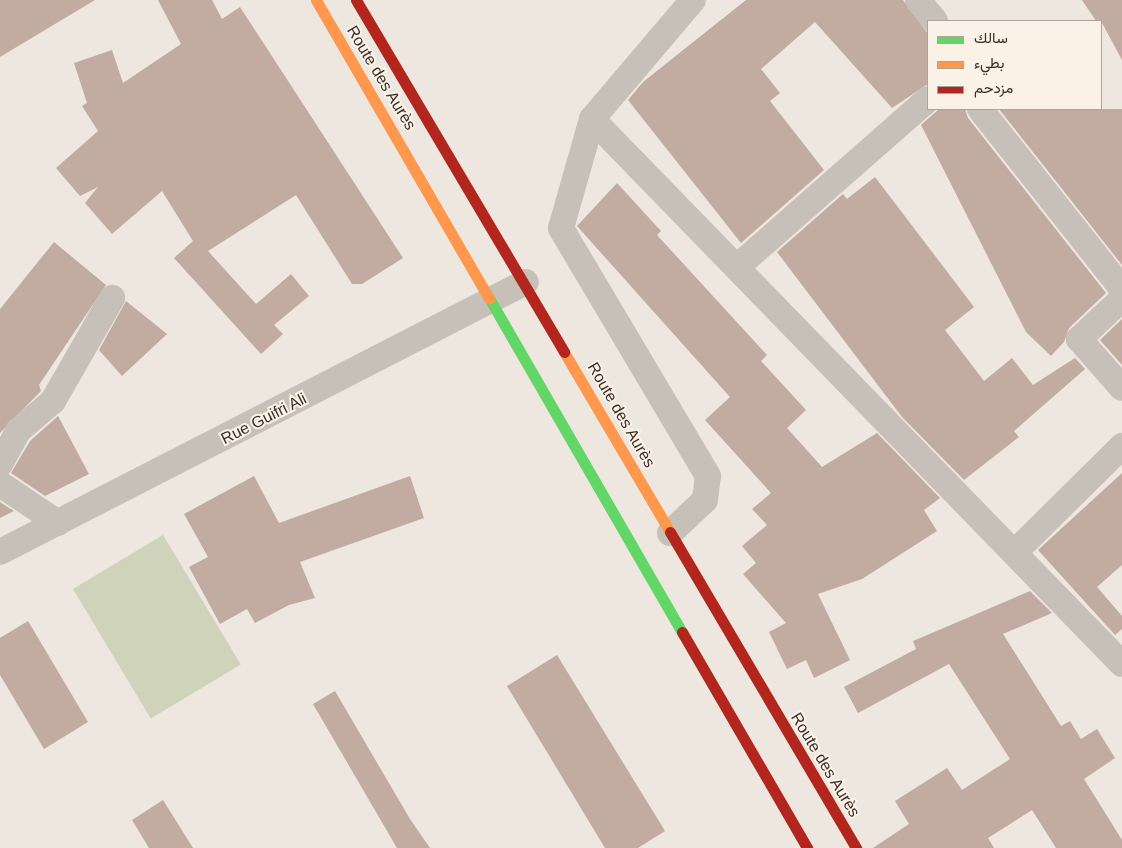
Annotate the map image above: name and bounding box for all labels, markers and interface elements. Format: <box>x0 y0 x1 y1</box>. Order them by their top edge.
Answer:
legend <box>927 20 1102 110</box>
street label: Route des Aurès <box>342 22 420 134</box>
text: سالك <box>974 29 1008 46</box>
text: بطيء <box>974 54 1004 71</box>
text: مزدحم <box>974 79 1013 96</box>
street label: Route des Aurès <box>583 359 659 471</box>
street label: Rue Guifri Ali <box>218 389 310 449</box>
street label: Route des Aurès <box>786 709 864 821</box>

